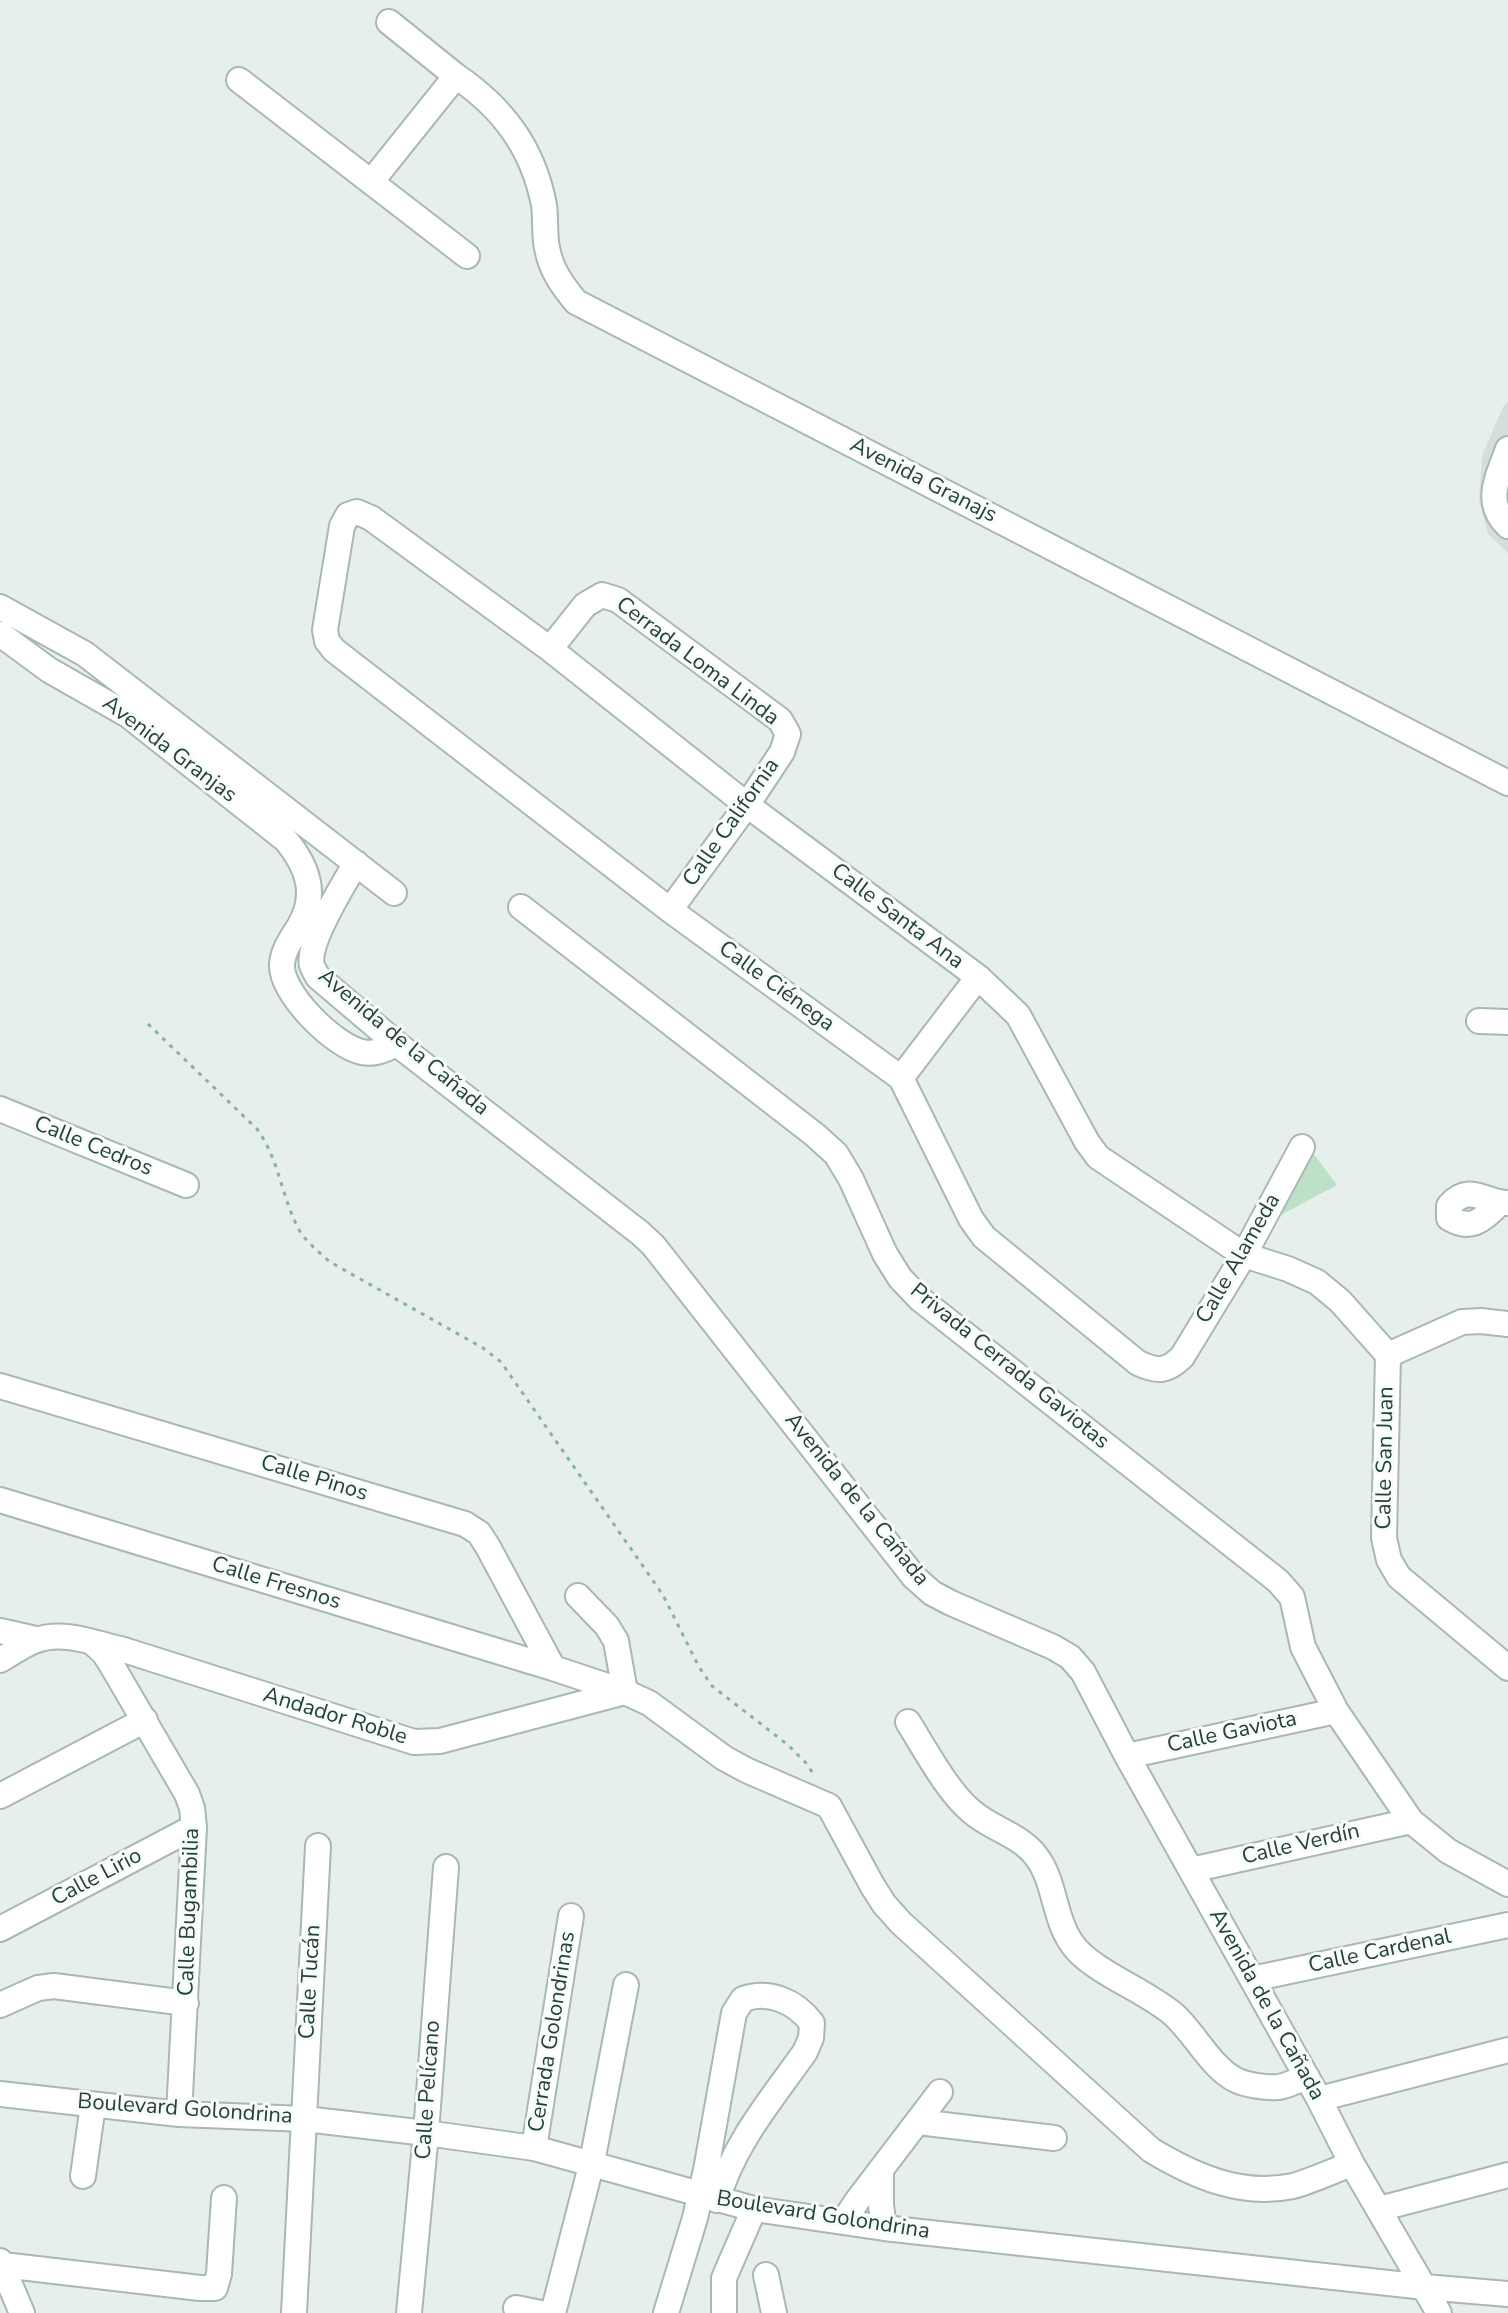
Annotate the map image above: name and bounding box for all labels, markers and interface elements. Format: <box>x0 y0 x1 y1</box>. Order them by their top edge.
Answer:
street label: Avenida Granajs <box>845 433 1001 529</box>
street label: Cerrada Loma Linda <box>610 592 784 732</box>
street label: Avenida Granjas <box>97 691 241 809</box>
street label: Calle California <box>678 754 786 892</box>
street label: Calle Santa Ana <box>825 859 969 975</box>
street label: Calle Ciénega <box>713 936 839 1038</box>
street label: Avenida de la Cañada <box>312 964 494 1122</box>
street label: Calle Cedros <box>30 1111 156 1183</box>
street label: Calle Alameda <box>1191 1189 1287 1329</box>
street label: Privada Cerrada Gaviotas <box>904 1278 1114 1456</box>
street label: Calle San Juan <box>1372 1386 1400 1530</box>
street label: Avenida de la Cañada <box>778 1408 934 1592</box>
street label: Calle Pinos <box>257 1450 371 1508</box>
street label: Calle Fresnos <box>208 1552 344 1616</box>
street label: Andador Roble <box>260 1683 410 1751</box>
street label: Calle Gaviota <box>1165 1706 1299 1760</box>
street label: Calle Verdín <box>1240 1819 1362 1871</box>
street label: Calle Bugambilia <box>174 1828 206 1996</box>
street label: Calle Lirio <box>47 1843 147 1913</box>
street label: Avenida de la Cañada <box>1202 1905 1330 2105</box>
street label: Calle Tucán <box>295 1924 327 2040</box>
street label: Calle Cardenal <box>1306 1924 1454 1980</box>
street label: Cerrada Golondrinas <box>524 1930 582 2134</box>
street label: Calle Pelícano <box>411 2019 447 2161</box>
street label: Boulevard Golondrina <box>76 2089 294 2131</box>
street label: Boulevard Golondrina <box>714 2186 932 2246</box>

